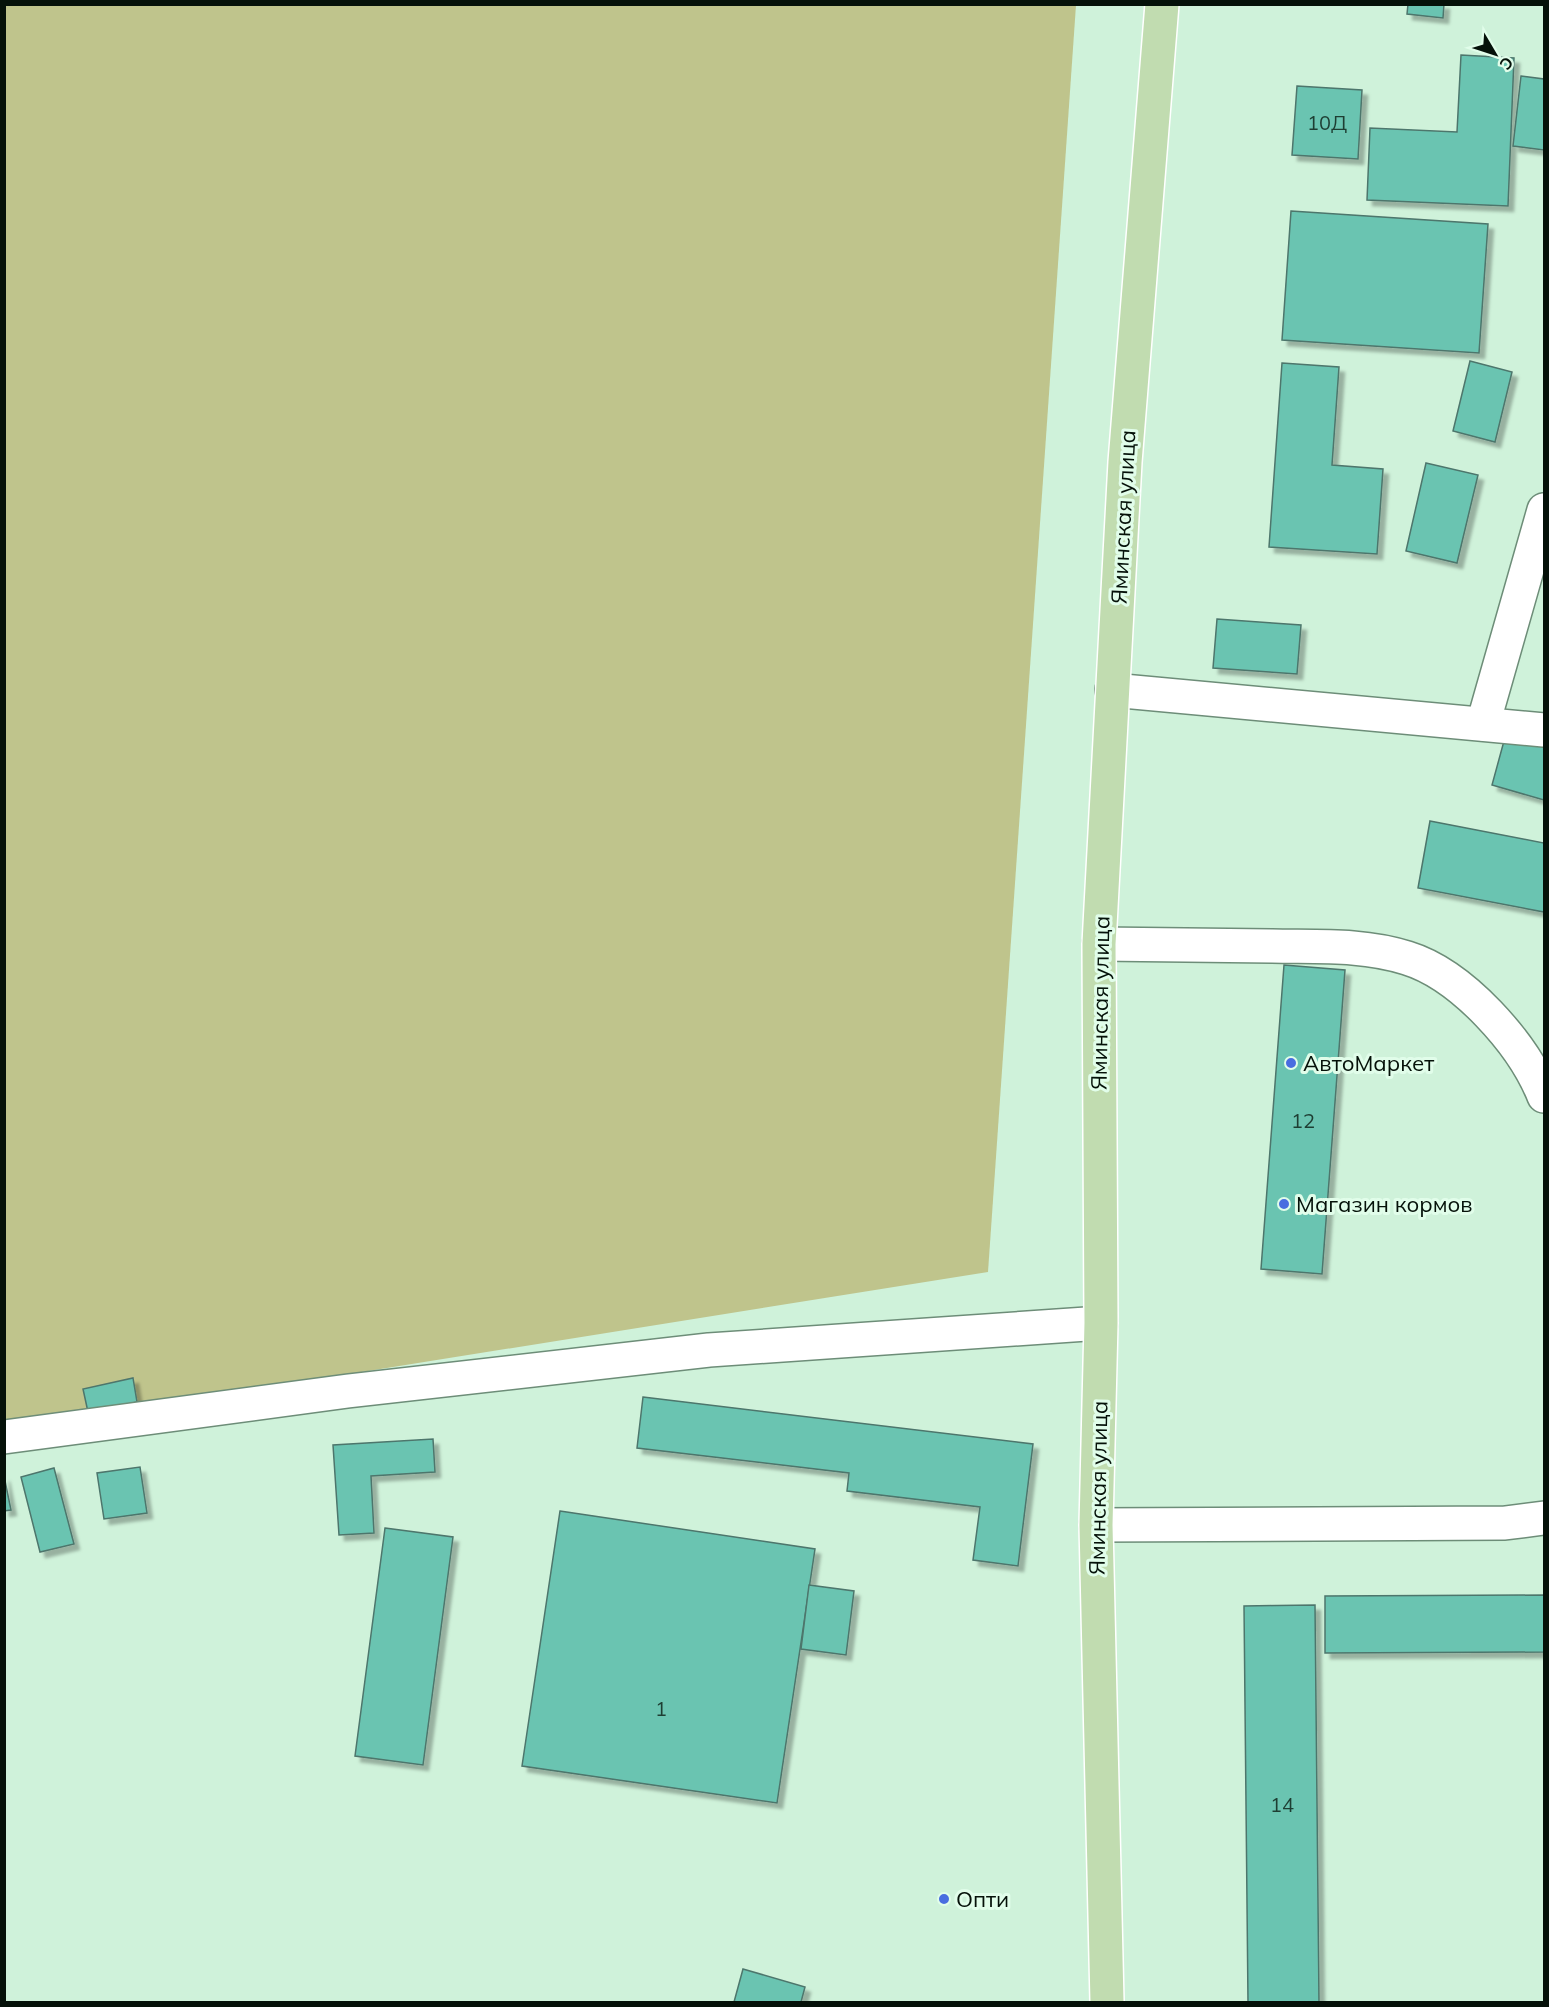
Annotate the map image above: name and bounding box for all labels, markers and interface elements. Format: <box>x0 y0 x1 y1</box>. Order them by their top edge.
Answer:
north arrow <box>1465 24 1525 84</box>
text: С <box>1495 53 1518 74</box>
house number: 10Д <box>1307 110 1347 135</box>
street label: Яминская улица <box>1104 429 1142 605</box>
street label: Яминская улица <box>1084 916 1116 1090</box>
place label: АвтоМаркет <box>1303 1049 1434 1077</box>
marker: АвтоМаркет <box>1284 1056 1298 1070</box>
house number: 12 <box>1291 1108 1315 1133</box>
place label: Магазин кормов <box>1296 1190 1473 1218</box>
marker: Магазин кормов <box>1277 1197 1291 1211</box>
street label: Яминская улица <box>1082 1401 1114 1575</box>
house number: 1 <box>655 1696 667 1721</box>
house number: 14 <box>1270 1792 1294 1817</box>
place label: Опти <box>956 1885 1009 1913</box>
marker: Опти <box>937 1892 951 1906</box>

